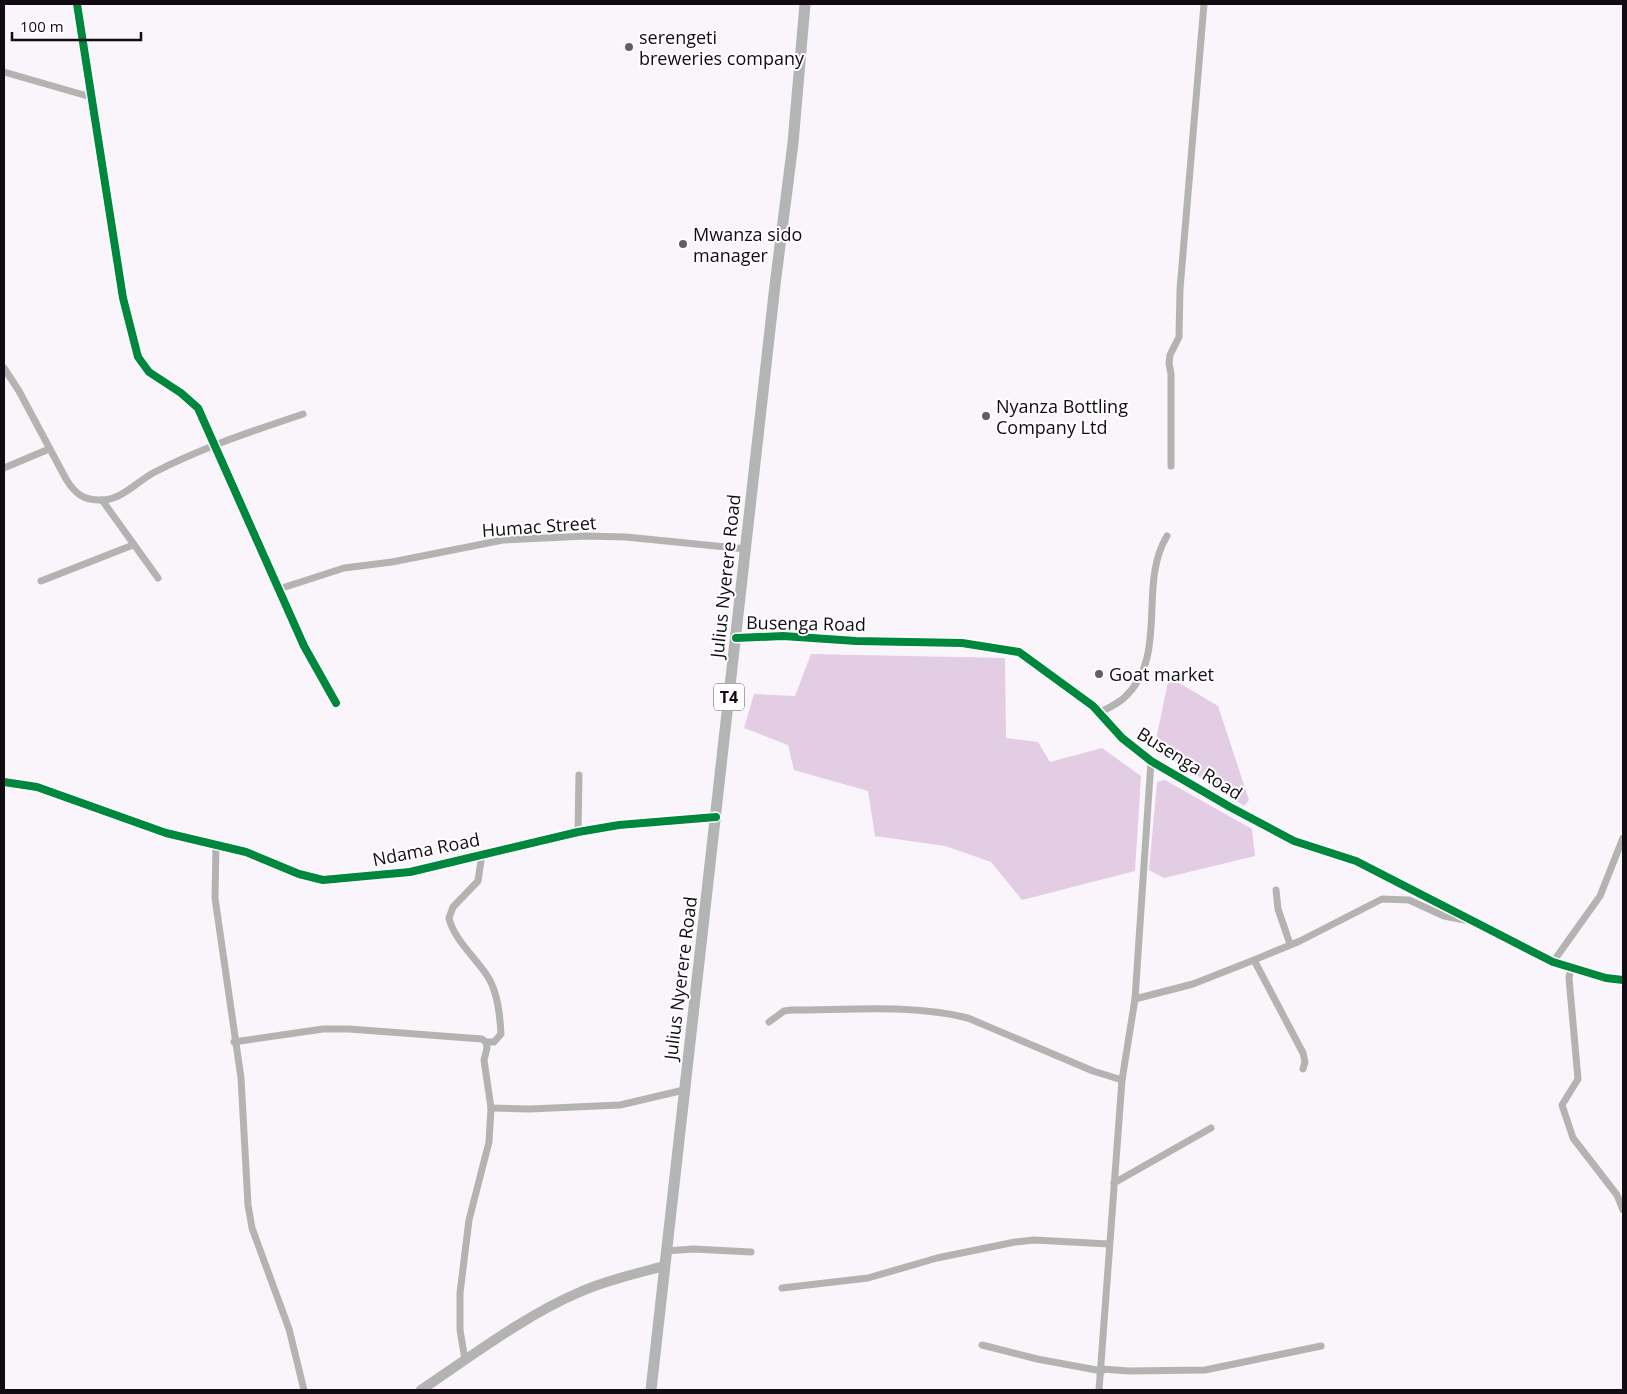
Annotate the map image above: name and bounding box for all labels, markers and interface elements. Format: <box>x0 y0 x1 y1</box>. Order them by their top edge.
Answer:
scale bar <box>12 10 141 42</box>
text: 100 m <box>20 16 64 36</box>
place label: serengeti breweries company <box>639 25 805 70</box>
marker: serengeti breweries company <box>623 41 635 53</box>
place label: Mwanza sido manager <box>693 222 802 267</box>
marker: Mwanza sido manager <box>677 238 689 250</box>
place label: Nyanza Bottling Company Ltd <box>996 394 1128 439</box>
marker: Nyanza Bottling Company Ltd <box>980 410 992 422</box>
street label: Julius Nyerere Road <box>704 493 746 661</box>
street label: Humac Street <box>481 510 597 542</box>
street label: Busenga Road <box>746 610 866 636</box>
place label: Goat market <box>1109 662 1214 686</box>
marker: Goat market <box>1093 668 1105 680</box>
road number: T4 <box>714 684 744 710</box>
street label: Busenga Road <box>1133 721 1247 805</box>
street label: Ndama Road <box>370 827 482 871</box>
street label: Julius Nyerere Road <box>658 895 702 1063</box>

